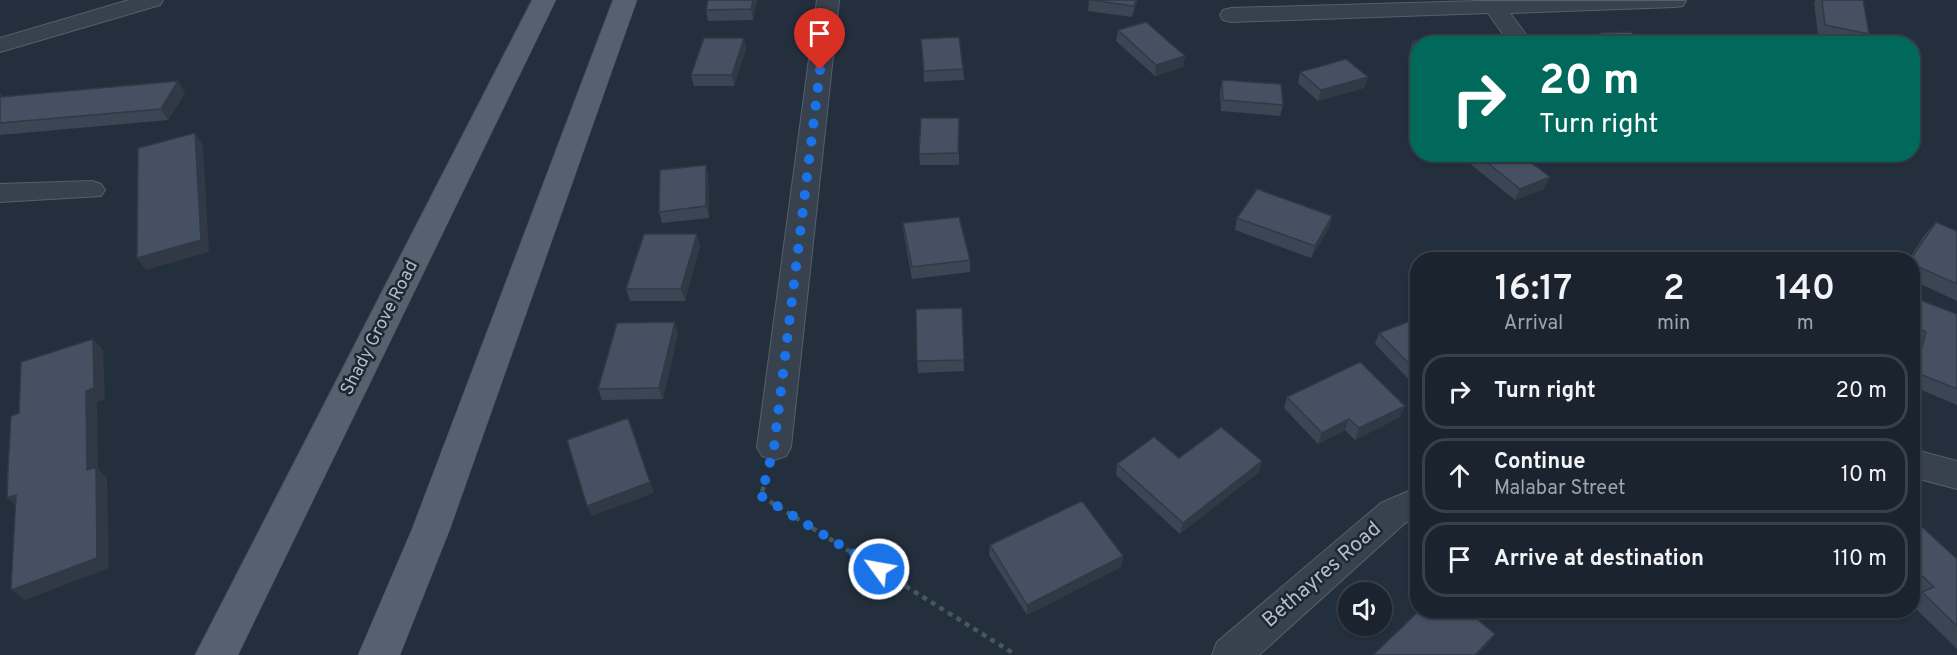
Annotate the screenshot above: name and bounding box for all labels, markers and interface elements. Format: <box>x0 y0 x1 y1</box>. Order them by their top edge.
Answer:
pin <box>794 8 845 70</box>
icon: arrive <box>803 17 836 50</box>
text: 20 m <box>1539 56 1640 109</box>
icon: right <box>1440 60 1518 138</box>
text: Turn right <box>1539 108 1658 142</box>
street label: Shady Grove Road <box>336 257 424 399</box>
text: 16:17 <box>1495 267 1572 313</box>
text: 2 <box>1663 267 1685 313</box>
text: 140 <box>1775 267 1835 313</box>
text: Arrival <box>1504 311 1563 337</box>
text: min <box>1657 311 1690 337</box>
text: m <box>1797 311 1814 337</box>
icon: right <box>1443 375 1476 408</box>
text: Turn right <box>1494 378 1596 405</box>
text: 20 m <box>1836 378 1887 405</box>
text: Continue <box>1494 449 1585 476</box>
icon: ahead <box>1443 459 1476 492</box>
text: 10 m <box>1841 462 1887 489</box>
text: Malabar Street <box>1494 476 1626 502</box>
street label: Bethayres Road <box>1257 516 1387 634</box>
position arrow <box>847 537 911 601</box>
icon: arrive <box>1443 543 1476 576</box>
text: Arrive at destination <box>1494 546 1704 573</box>
text: 110 m <box>1833 546 1887 573</box>
map controls <box>1338 582 1392 636</box>
button: sound <box>1338 582 1392 636</box>

